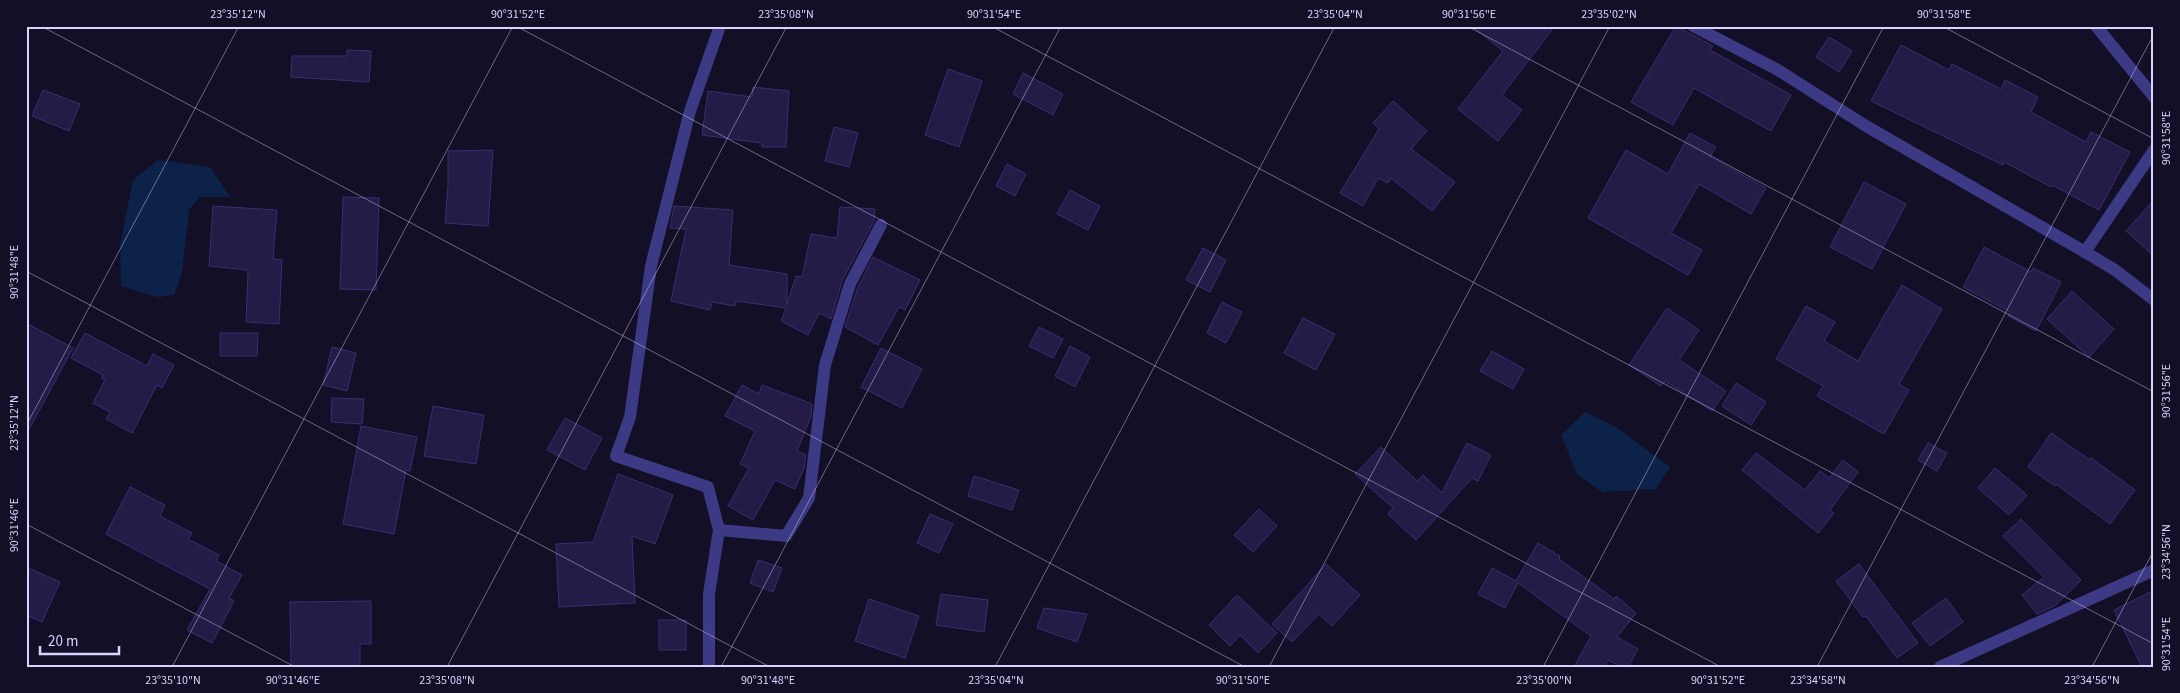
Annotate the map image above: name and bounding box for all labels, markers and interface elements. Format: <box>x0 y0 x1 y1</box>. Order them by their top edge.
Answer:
text: 23°35'12"N <box>210 6 266 23</box>
text: 90°31'52"E <box>491 6 545 23</box>
text: 23°35'08"N <box>758 6 814 23</box>
text: 90°31'54"E <box>967 6 1021 23</box>
text: 23°35'04"N <box>1307 6 1363 23</box>
text: 90°31'56"E <box>1442 6 1496 23</box>
text: 23°35'02"N <box>1581 6 1637 23</box>
text: 90°31'58"E <box>1917 6 1971 23</box>
text: 90°31'58"E <box>2158 111 2175 165</box>
text: 90°31'48"E <box>6 245 23 299</box>
text: 90°31'56"E <box>2158 364 2175 418</box>
text: 23°35'12"N <box>6 395 23 451</box>
text: 90°31'46"E <box>6 498 23 552</box>
text: 23°34'56"N <box>2158 524 2175 580</box>
text: 90°31'54"E <box>2158 617 2175 671</box>
scale bar <box>40 623 119 655</box>
text: 20 m <box>48 631 78 652</box>
text: 23°35'10"N <box>145 672 201 689</box>
text: 90°31'46"E <box>266 672 320 689</box>
text: 23°35'08"N <box>419 672 475 689</box>
text: 90°31'48"E <box>741 672 795 689</box>
text: 23°35'04"N <box>968 672 1024 689</box>
text: 90°31'50"E <box>1216 672 1270 689</box>
text: 23°35'00"N <box>1516 672 1572 689</box>
text: 90°31'52"E <box>1691 672 1745 689</box>
text: 23°34'58"N <box>1790 672 1846 689</box>
text: 23°34'56"N <box>2064 672 2120 689</box>

